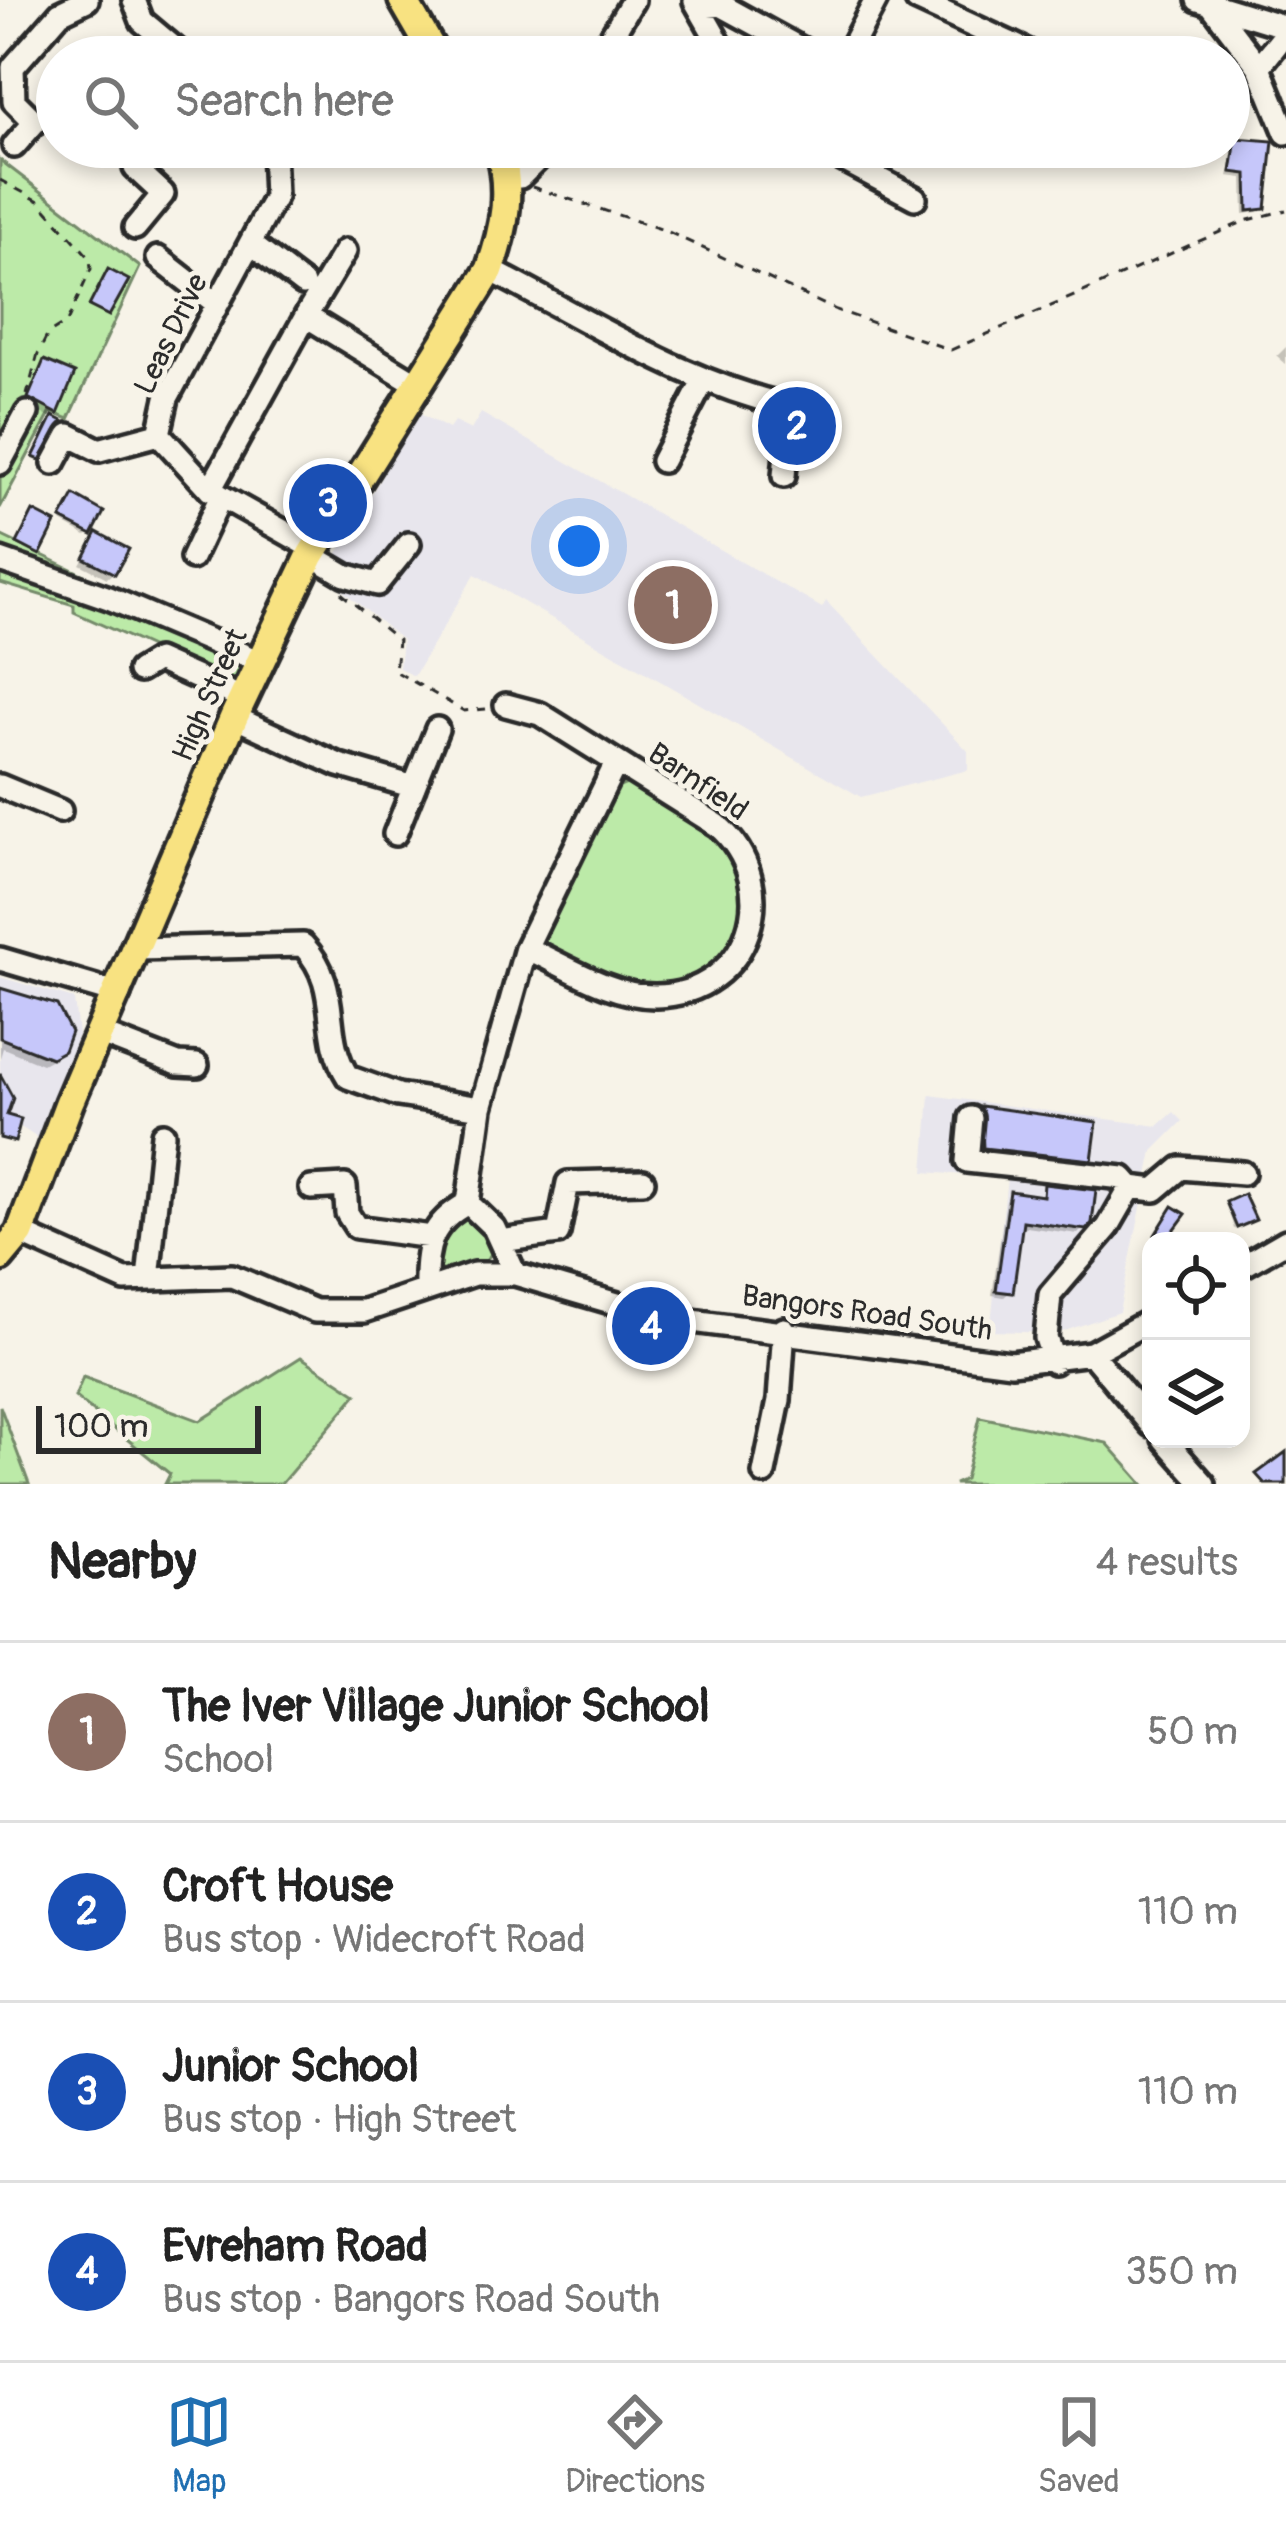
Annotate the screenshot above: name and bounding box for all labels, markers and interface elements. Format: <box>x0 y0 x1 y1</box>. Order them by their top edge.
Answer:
search box <box>36 36 1250 168</box>
icon: search <box>78 69 144 135</box>
text: Search here <box>174 74 394 130</box>
street label: Leas Drive <box>126 267 216 400</box>
pin: 2 <box>758 381 836 471</box>
pin: 3 <box>289 458 367 548</box>
your location <box>549 516 609 576</box>
pin: 1 <box>634 560 712 650</box>
street label: High Street <box>164 622 256 767</box>
street label: Barnfield <box>641 735 755 829</box>
map controls <box>1142 1232 1250 1448</box>
button: locate <box>1142 1232 1250 1340</box>
street label: Bangors Road South <box>739 1277 995 1349</box>
pin: 4 <box>612 1281 690 1371</box>
button: layers <box>1142 1340 1250 1448</box>
scale bar <box>36 1400 261 1453</box>
text: 100 m <box>54 1406 148 1447</box>
text: Nearby <box>48 1530 196 1594</box>
text: 4 results <box>1096 1538 1238 1587</box>
text: The Iver Village Junior School <box>162 1679 710 1735</box>
text: 1 <box>79 1707 95 1756</box>
text: 50 m <box>1147 1707 1238 1756</box>
text: School <box>162 1735 274 1784</box>
text: Croft House <box>162 1859 393 1915</box>
text: 2 <box>76 1887 98 1936</box>
text: 110 m <box>1138 1887 1238 1936</box>
text: Bus stop · Widecroft Road <box>162 1915 586 1964</box>
text: Junior School <box>162 2039 419 2095</box>
text: 3 <box>76 2067 98 2116</box>
text: 110 m <box>1138 2067 1238 2116</box>
text: Bus stop · High Street <box>162 2095 516 2144</box>
text: Evreham Road <box>162 2219 428 2275</box>
text: 4 <box>76 2247 98 2296</box>
text: 350 m <box>1125 2247 1238 2296</box>
text: Bus stop · Bangors Road South <box>162 2275 660 2324</box>
tab: Map <box>166 2389 232 2502</box>
tab: Directions <box>565 2389 705 2502</box>
tab: Saved <box>1038 2389 1120 2502</box>

